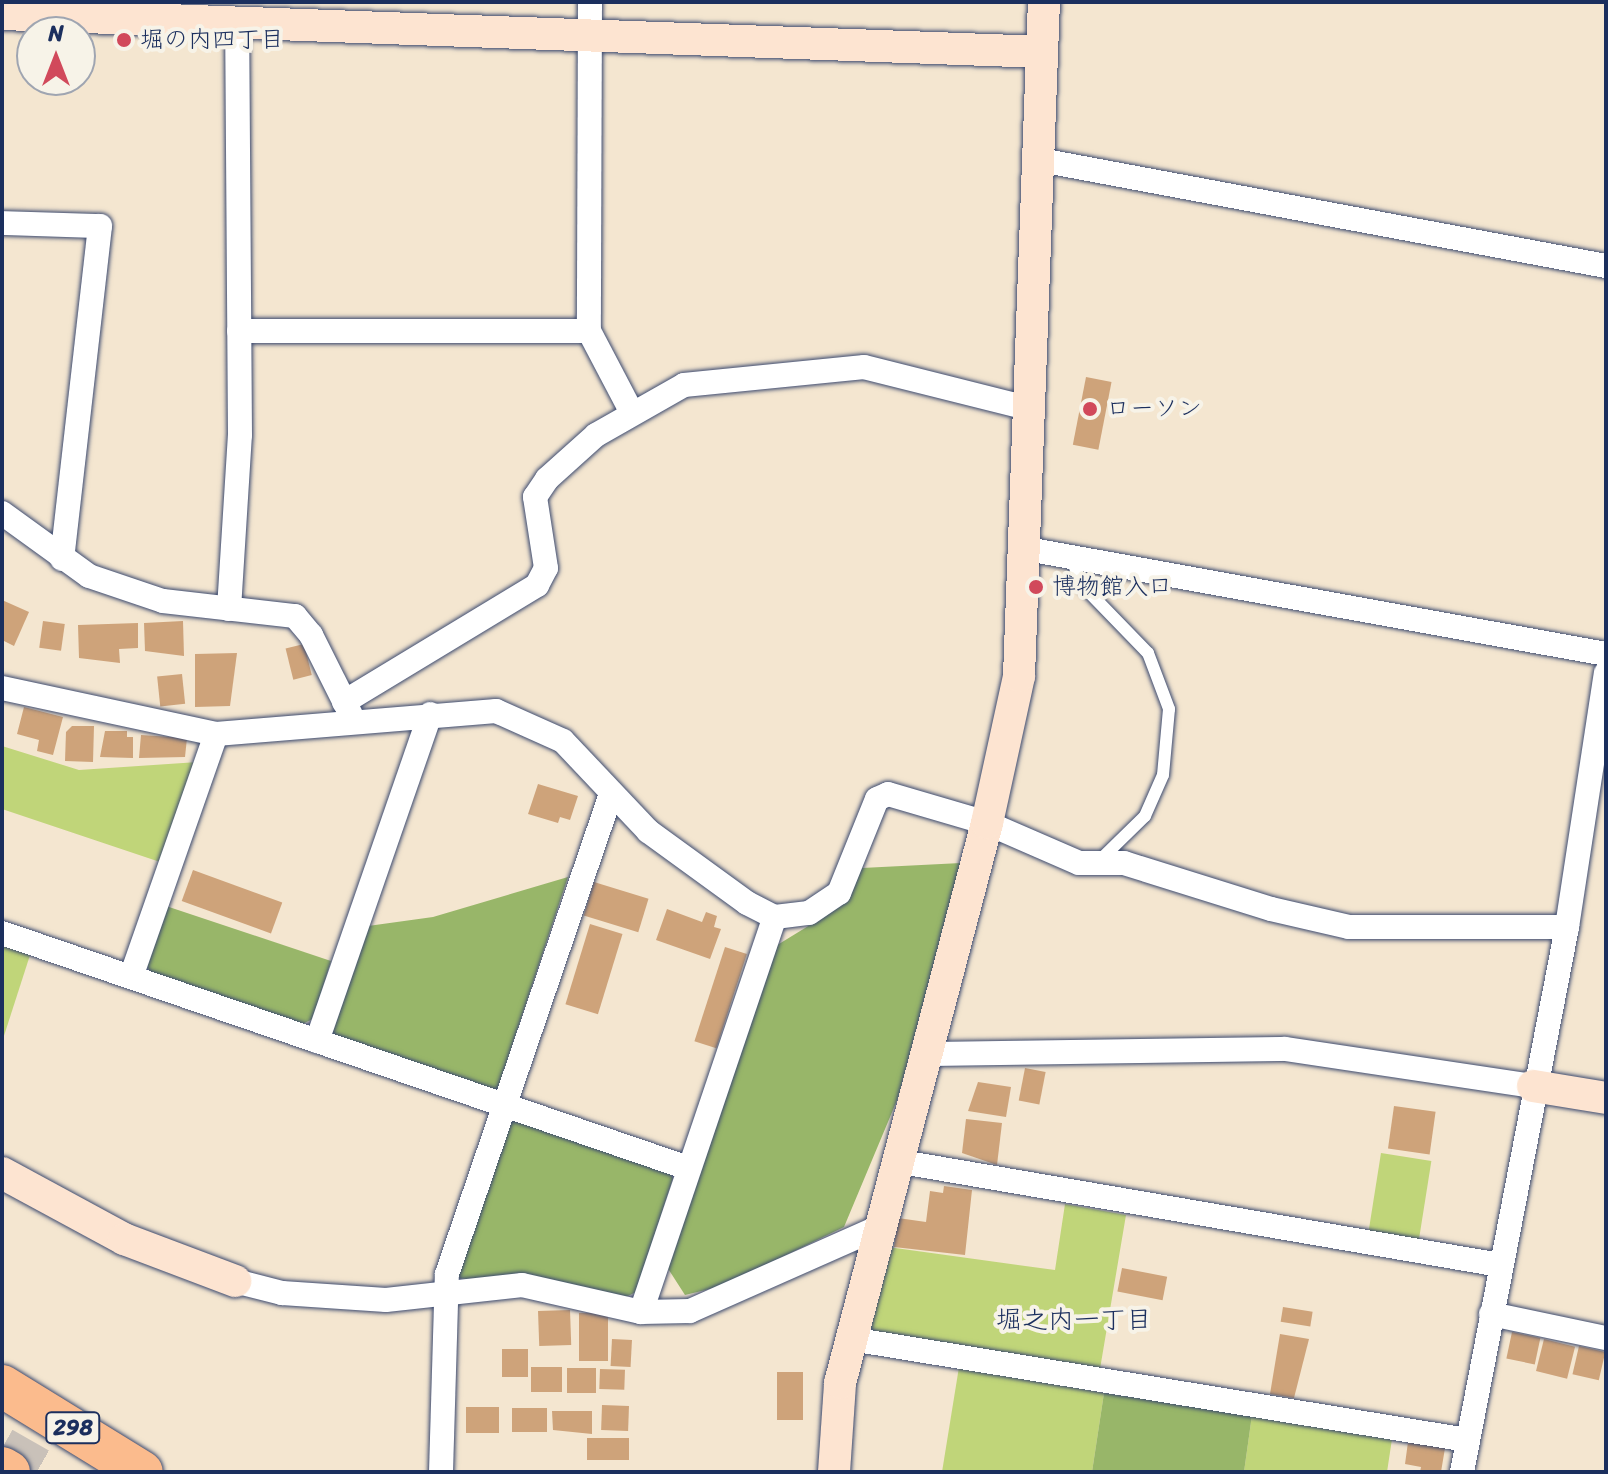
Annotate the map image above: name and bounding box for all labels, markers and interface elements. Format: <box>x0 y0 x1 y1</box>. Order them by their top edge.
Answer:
text: N <box>48 14 64 53</box>
north arrow <box>16 16 96 96</box>
place label: 堀の内四丁目 <box>140 26 284 54</box>
marker: 堀の内四丁目 <box>115 31 133 49</box>
place label: ローソン <box>1106 395 1202 423</box>
marker: ローソン <box>1081 400 1099 418</box>
place label: 博物館入口 <box>1052 573 1172 601</box>
marker: 博物館入口 <box>1027 578 1045 596</box>
district label: 堀之内一丁目 <box>996 1304 1152 1336</box>
road number: 298 <box>45 1410 101 1446</box>

